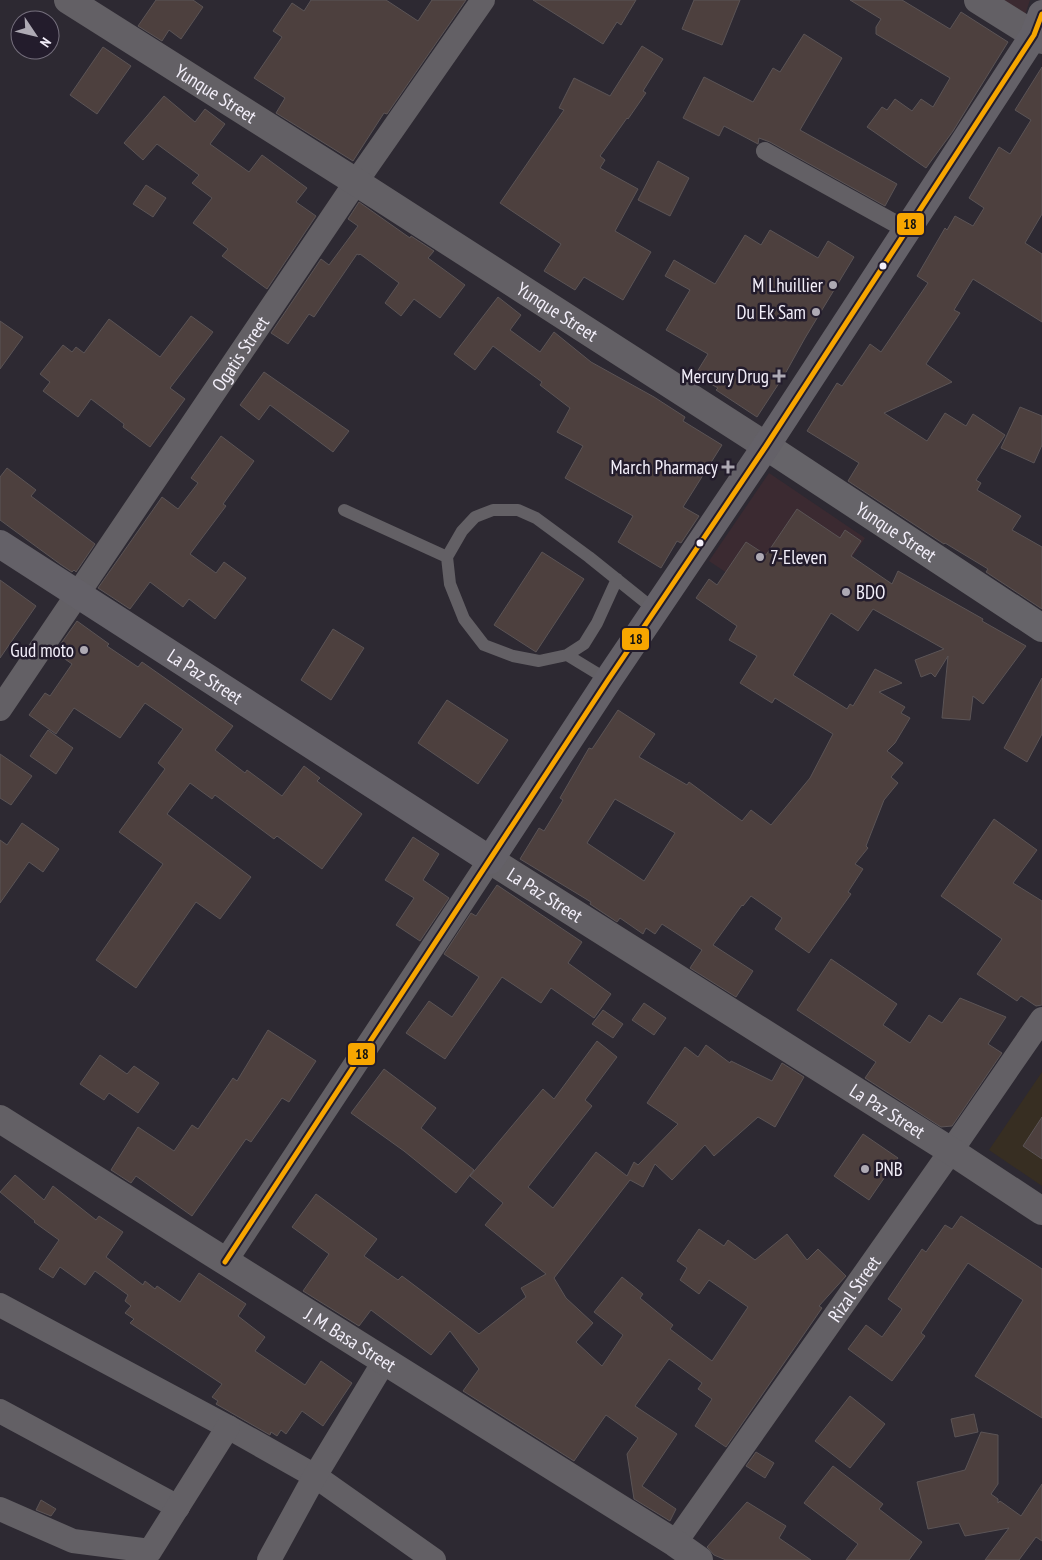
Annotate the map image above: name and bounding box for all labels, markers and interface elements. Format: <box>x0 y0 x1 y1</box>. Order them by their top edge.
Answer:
north arrow <box>10 10 60 60</box>
text: N <box>36 34 55 51</box>
street label: Yunque Street <box>171 59 262 129</box>
line badge: 18 <box>896 212 925 236</box>
text: 18 <box>903 215 917 233</box>
unlabelled marker <box>878 261 888 271</box>
place label: M Lhuillier <box>752 273 824 297</box>
street label: Yunque Street <box>512 277 603 347</box>
marker: M Lhuillier <box>827 279 839 291</box>
place label: Du Ek Sam <box>737 300 806 324</box>
marker: Du Ek Sam <box>810 306 822 318</box>
street label: Ogatis Street <box>206 311 274 396</box>
place label: Mercury Drug <box>681 364 769 388</box>
marker: Mercury Drug <box>773 370 785 382</box>
place label: March Pharmacy <box>611 455 719 479</box>
marker: March Pharmacy <box>722 461 734 473</box>
street label: Yunque Street <box>851 497 942 568</box>
unlabelled marker <box>695 538 705 548</box>
place label: 7-Eleven <box>770 545 827 569</box>
marker: 7-Eleven <box>754 551 766 563</box>
place label: BDO <box>856 580 885 604</box>
marker: BDO <box>840 586 852 598</box>
line badge: 18 <box>621 627 650 651</box>
text: 18 <box>629 630 643 648</box>
place label: Gud moto <box>10 638 74 662</box>
street label: La Paz Street <box>163 643 248 710</box>
marker: Gud moto <box>78 644 90 656</box>
street label: La Paz Street <box>503 862 588 928</box>
line badge: 18 <box>347 1042 376 1066</box>
text: 18 <box>355 1045 369 1063</box>
street label: La Paz Street <box>845 1078 930 1144</box>
place label: PNB <box>875 1157 903 1181</box>
marker: PNB <box>859 1163 871 1175</box>
street label: Rizal Street <box>822 1250 886 1327</box>
street label: J. M. Basa Street <box>300 1301 401 1377</box>

